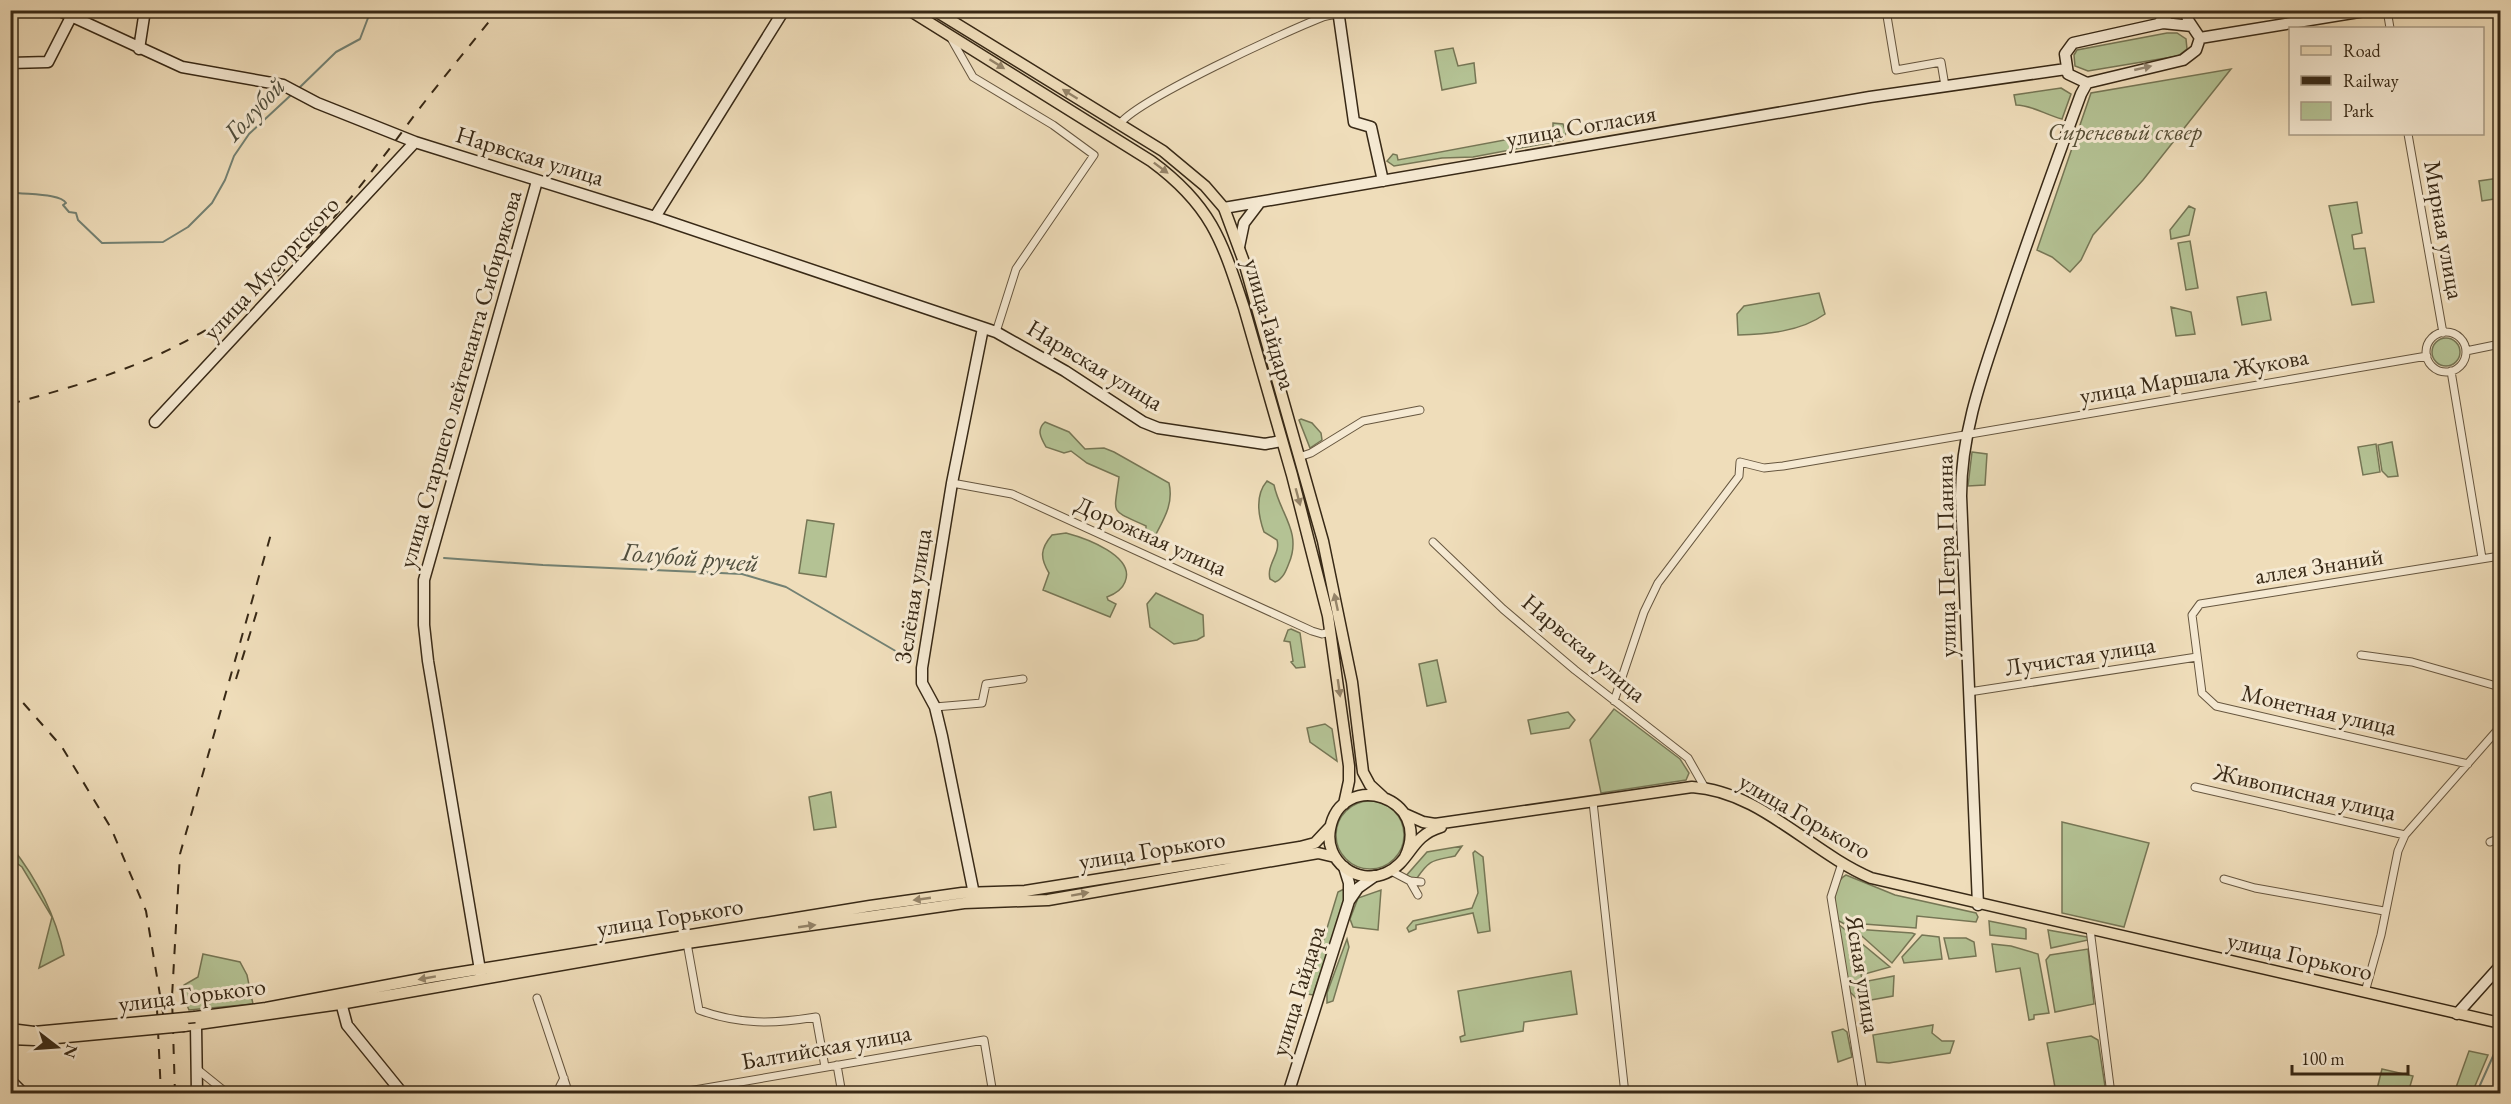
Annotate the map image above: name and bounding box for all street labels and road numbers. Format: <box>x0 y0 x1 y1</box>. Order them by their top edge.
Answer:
street label: улица Согласия <box>1504 97 1659 154</box>
street label: Нарвская улица <box>452 118 608 193</box>
street label: Мирная улица <box>2417 158 2472 302</box>
street label: улица Старшего лейтенанта Сибирякова <box>391 186 529 571</box>
street label: улица Мусоргского <box>196 189 346 346</box>
street label: улица Гайдара <box>1237 255 1304 393</box>
street label: Нарвская улица <box>1022 312 1169 418</box>
street label: улица Маршала Жукова <box>2077 340 2311 411</box>
street label: улица Петра Панина <box>1928 454 1963 658</box>
street label: Дорожная улица <box>1070 488 1232 583</box>
street label: Зелёная улица <box>887 526 939 666</box>
street label: аллея Знаний <box>2252 540 2386 591</box>
street label: Нарвская улица <box>1516 586 1653 709</box>
street label: Лучистая улица <box>2003 628 2158 683</box>
street label: Монетная улица <box>2238 677 2400 743</box>
street label: Живописная улица <box>2210 755 2400 828</box>
street label: улица Горького <box>1733 765 1877 866</box>
street label: улица Горького <box>1076 823 1228 876</box>
street label: улица Горького <box>594 890 746 943</box>
street label: Ясная улица <box>1839 912 1888 1036</box>
street label: улица Гайдара <box>1263 921 1332 1060</box>
street label: улица Горького <box>2225 924 2376 987</box>
street label: улица Горького <box>117 970 267 1019</box>
street label: Балтийская улица <box>738 1016 914 1077</box>

